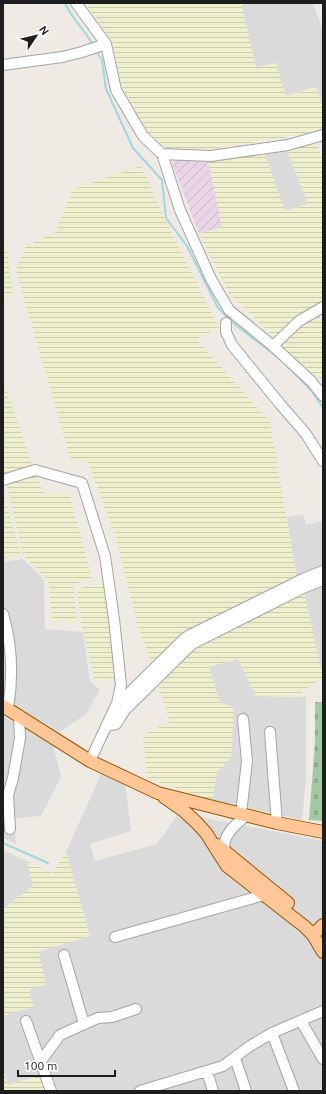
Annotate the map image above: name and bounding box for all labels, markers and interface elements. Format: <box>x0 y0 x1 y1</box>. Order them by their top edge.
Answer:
north arrow <box>16 16 56 56</box>
text: N <box>37 23 51 37</box>
scale bar <box>18 1052 115 1078</box>
text: 100 m <box>24 1059 57 1072</box>

